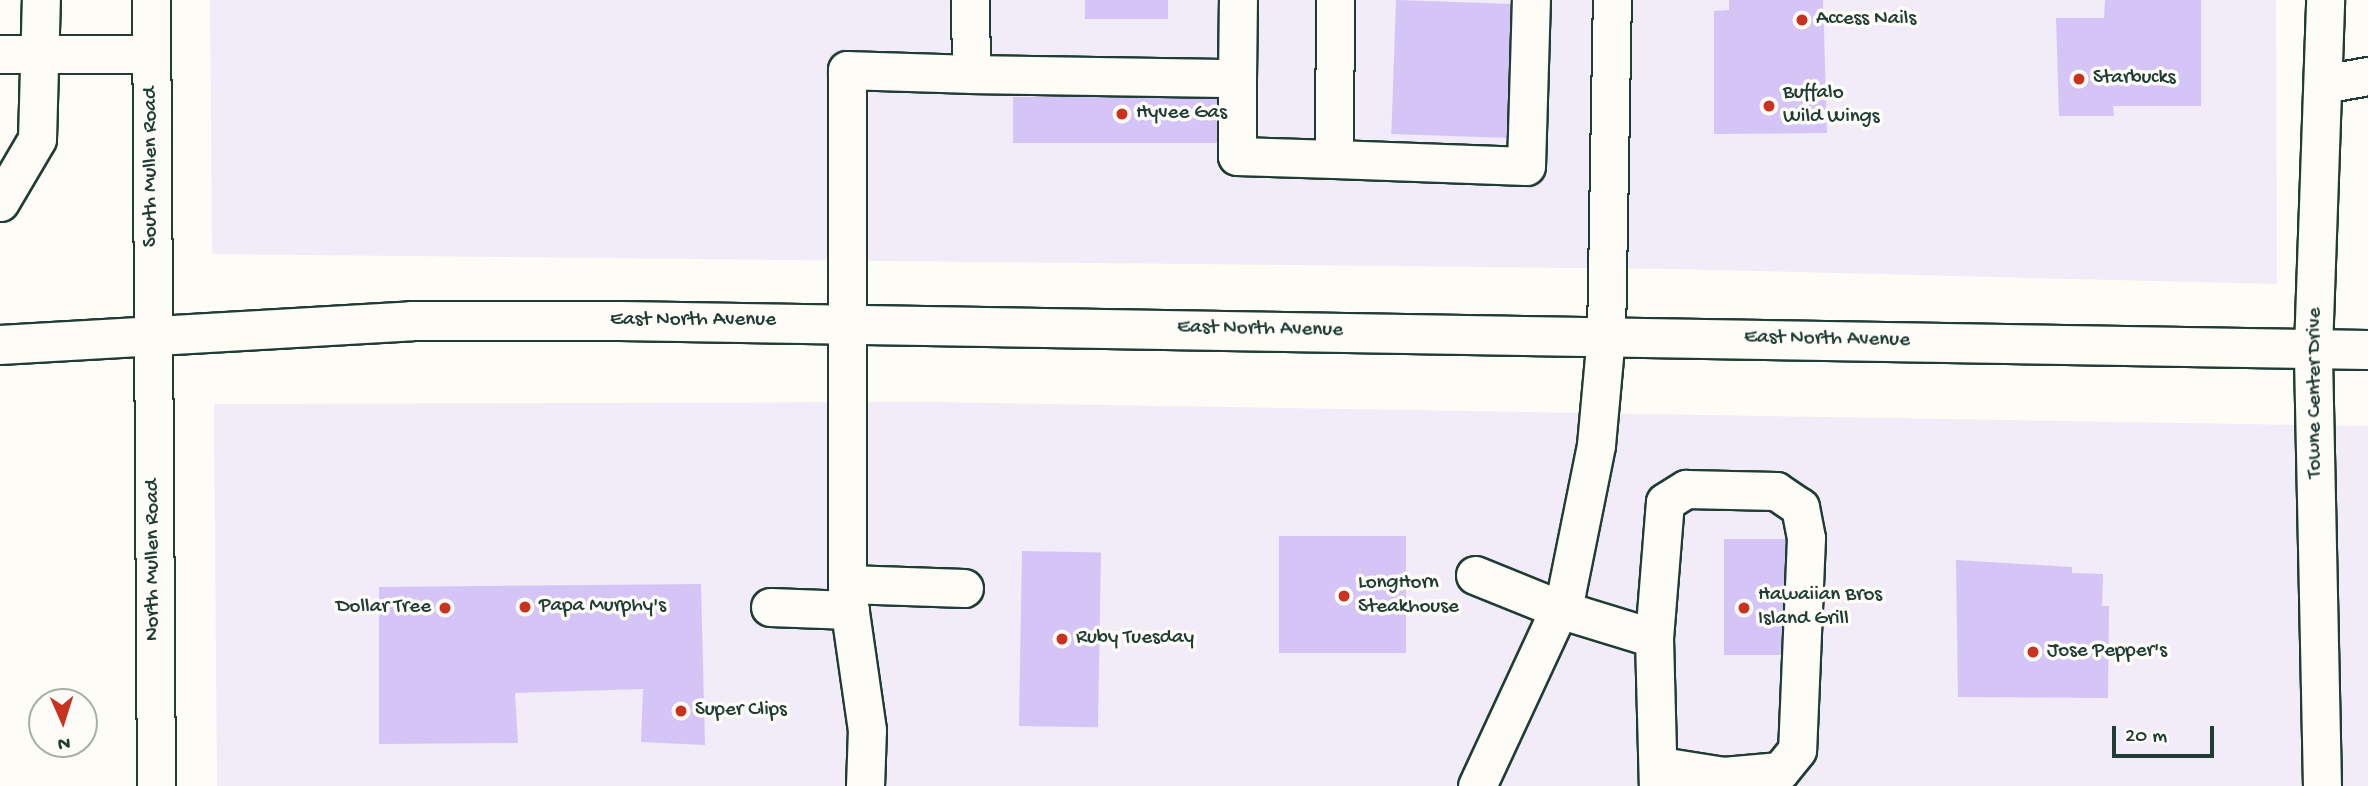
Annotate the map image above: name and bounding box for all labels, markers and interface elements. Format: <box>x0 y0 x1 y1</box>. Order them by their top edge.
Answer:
place label: Access Nails <box>1816 7 1916 33</box>
marker: Access Nails <box>1794 12 1810 28</box>
place label: Starbucks <box>2093 66 2176 92</box>
marker: Starbucks <box>2071 71 2087 87</box>
place label: Buffalo Wild Wings <box>1783 81 1879 131</box>
street label: South Mullen Road <box>139 87 165 247</box>
marker: Buffalo Wild Wings <box>1761 98 1777 114</box>
place label: Hyvee Gas <box>1136 101 1227 127</box>
marker: Hyvee Gas <box>1114 106 1130 122</box>
street label: East North Avenue <box>610 308 776 334</box>
street label: Towne Center Drive <box>2303 308 2329 478</box>
street label: East North Avenue <box>1177 316 1343 344</box>
street label: East North Avenue <box>1744 326 1910 354</box>
street label: North Mullen Road <box>141 479 167 641</box>
place label: LongHorn Steakhouse <box>1358 571 1459 621</box>
place label: Hawaiian Bros Island Grill <box>1758 583 1882 633</box>
marker: LongHorn Steakhouse <box>1336 588 1352 604</box>
place label: Papa Murphy's <box>539 594 666 620</box>
place label: Dollar Tree <box>336 595 431 621</box>
marker: Papa Murphy's <box>517 599 533 615</box>
marker: Dollar Tree <box>437 600 453 616</box>
marker: Hawaiian Bros Island Grill <box>1736 600 1752 616</box>
place label: Ruby Tuesday <box>1076 626 1194 652</box>
marker: Ruby Tuesday <box>1054 631 1070 647</box>
place label: Jose Pepper's <box>2047 639 2167 665</box>
marker: Jose Pepper's <box>2025 644 2041 660</box>
north arrow <box>28 688 98 758</box>
place label: Super Clips <box>695 698 787 724</box>
marker: Super Clips <box>673 703 689 719</box>
scale bar <box>2116 712 2218 756</box>
text: 20 m <box>2125 725 2167 750</box>
text: N <box>57 731 71 754</box>

